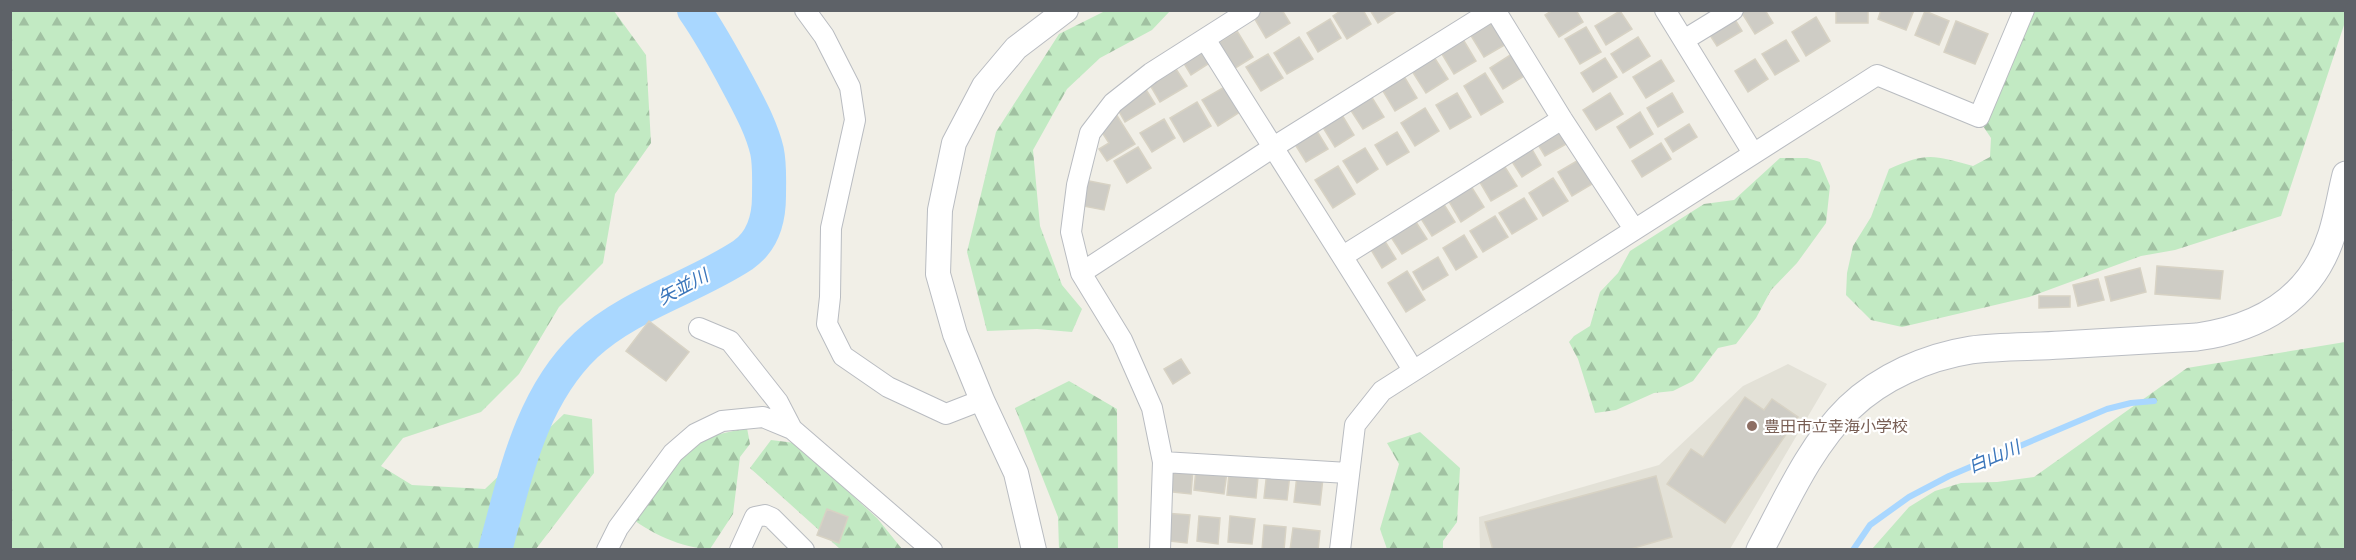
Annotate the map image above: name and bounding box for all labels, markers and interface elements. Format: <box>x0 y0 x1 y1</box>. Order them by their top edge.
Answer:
water label: 矢並川 <box>654 264 713 309</box>
place label: 豊田市立幸海小学校 <box>1764 417 1908 436</box>
marker: 豊田市立幸海小学校 <box>1745 419 1759 433</box>
water label: 白山川 <box>1965 436 2025 477</box>

